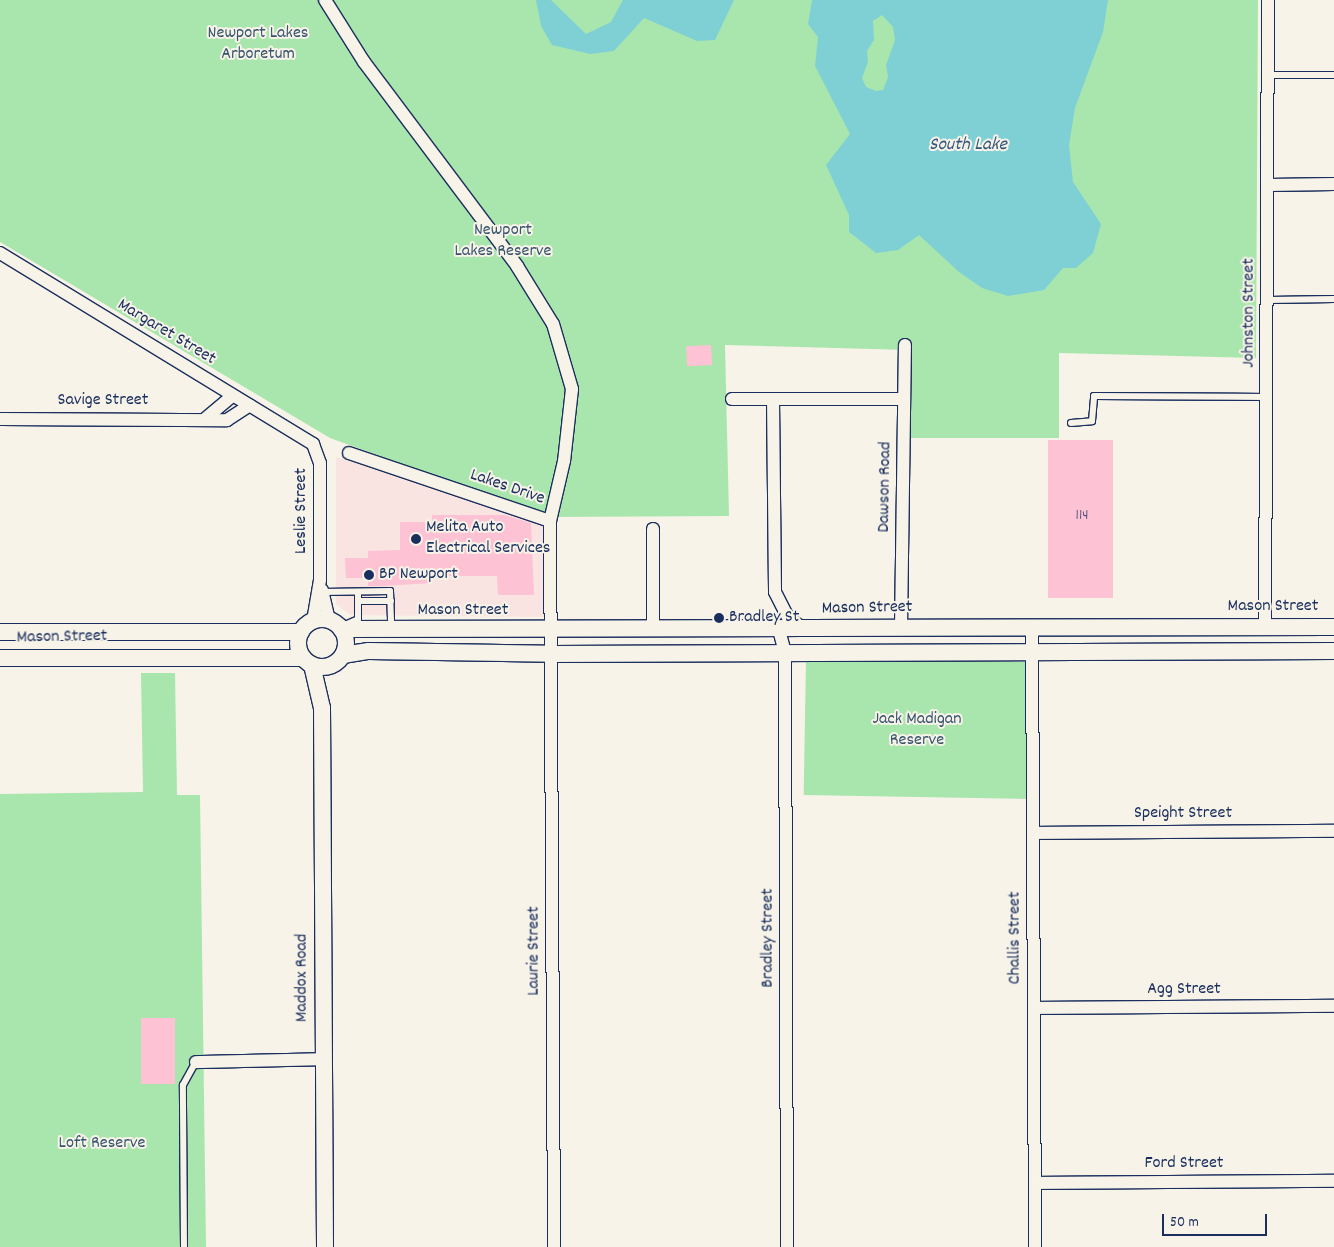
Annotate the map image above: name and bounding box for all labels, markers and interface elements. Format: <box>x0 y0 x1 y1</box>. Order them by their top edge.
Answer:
park label: Newport Lakes Arboretum <box>208 24 308 66</box>
water label: South Lake <box>929 135 1007 157</box>
park label: Newport Lakes Reserve <box>454 221 552 264</box>
street label: Johnston Street <box>1239 258 1261 368</box>
street label: Margaret Street <box>113 295 219 371</box>
street label: Savige Street <box>58 390 148 412</box>
street label: Dawson Road <box>874 441 898 533</box>
street label: Lakes Drive <box>467 465 547 511</box>
street label: Leslie Street <box>291 468 313 554</box>
house number: 114 <box>1076 508 1088 526</box>
place label: Melita Auto Electrical Services <box>426 518 550 560</box>
marker: Melita Auto Electrical Services <box>410 533 422 545</box>
place label: BP Newport <box>379 564 458 586</box>
marker: BP Newport <box>363 569 375 581</box>
street label: Mason Street <box>1228 596 1318 618</box>
street label: Mason Street <box>821 597 913 621</box>
street label: Mason Street <box>418 600 508 622</box>
place label: Bradley St <box>729 607 799 629</box>
marker: Bradley St <box>713 612 725 624</box>
street label: Mason Street <box>16 626 108 650</box>
park label: Jack Madigan Reserve <box>872 710 962 752</box>
street label: Speight Street <box>1134 803 1232 825</box>
street label: Bradley Street <box>758 888 780 988</box>
street label: Challis Street <box>1005 892 1027 984</box>
street label: Laurie Street <box>524 906 546 996</box>
street label: Maddox Road <box>292 934 314 1022</box>
street label: Agg Street <box>1147 979 1221 1001</box>
park label: Loft Reserve <box>59 1133 145 1155</box>
street label: Ford Street <box>1144 1153 1224 1175</box>
scale bar <box>1164 1204 1269 1236</box>
text: 50 m <box>1170 1212 1199 1234</box>

